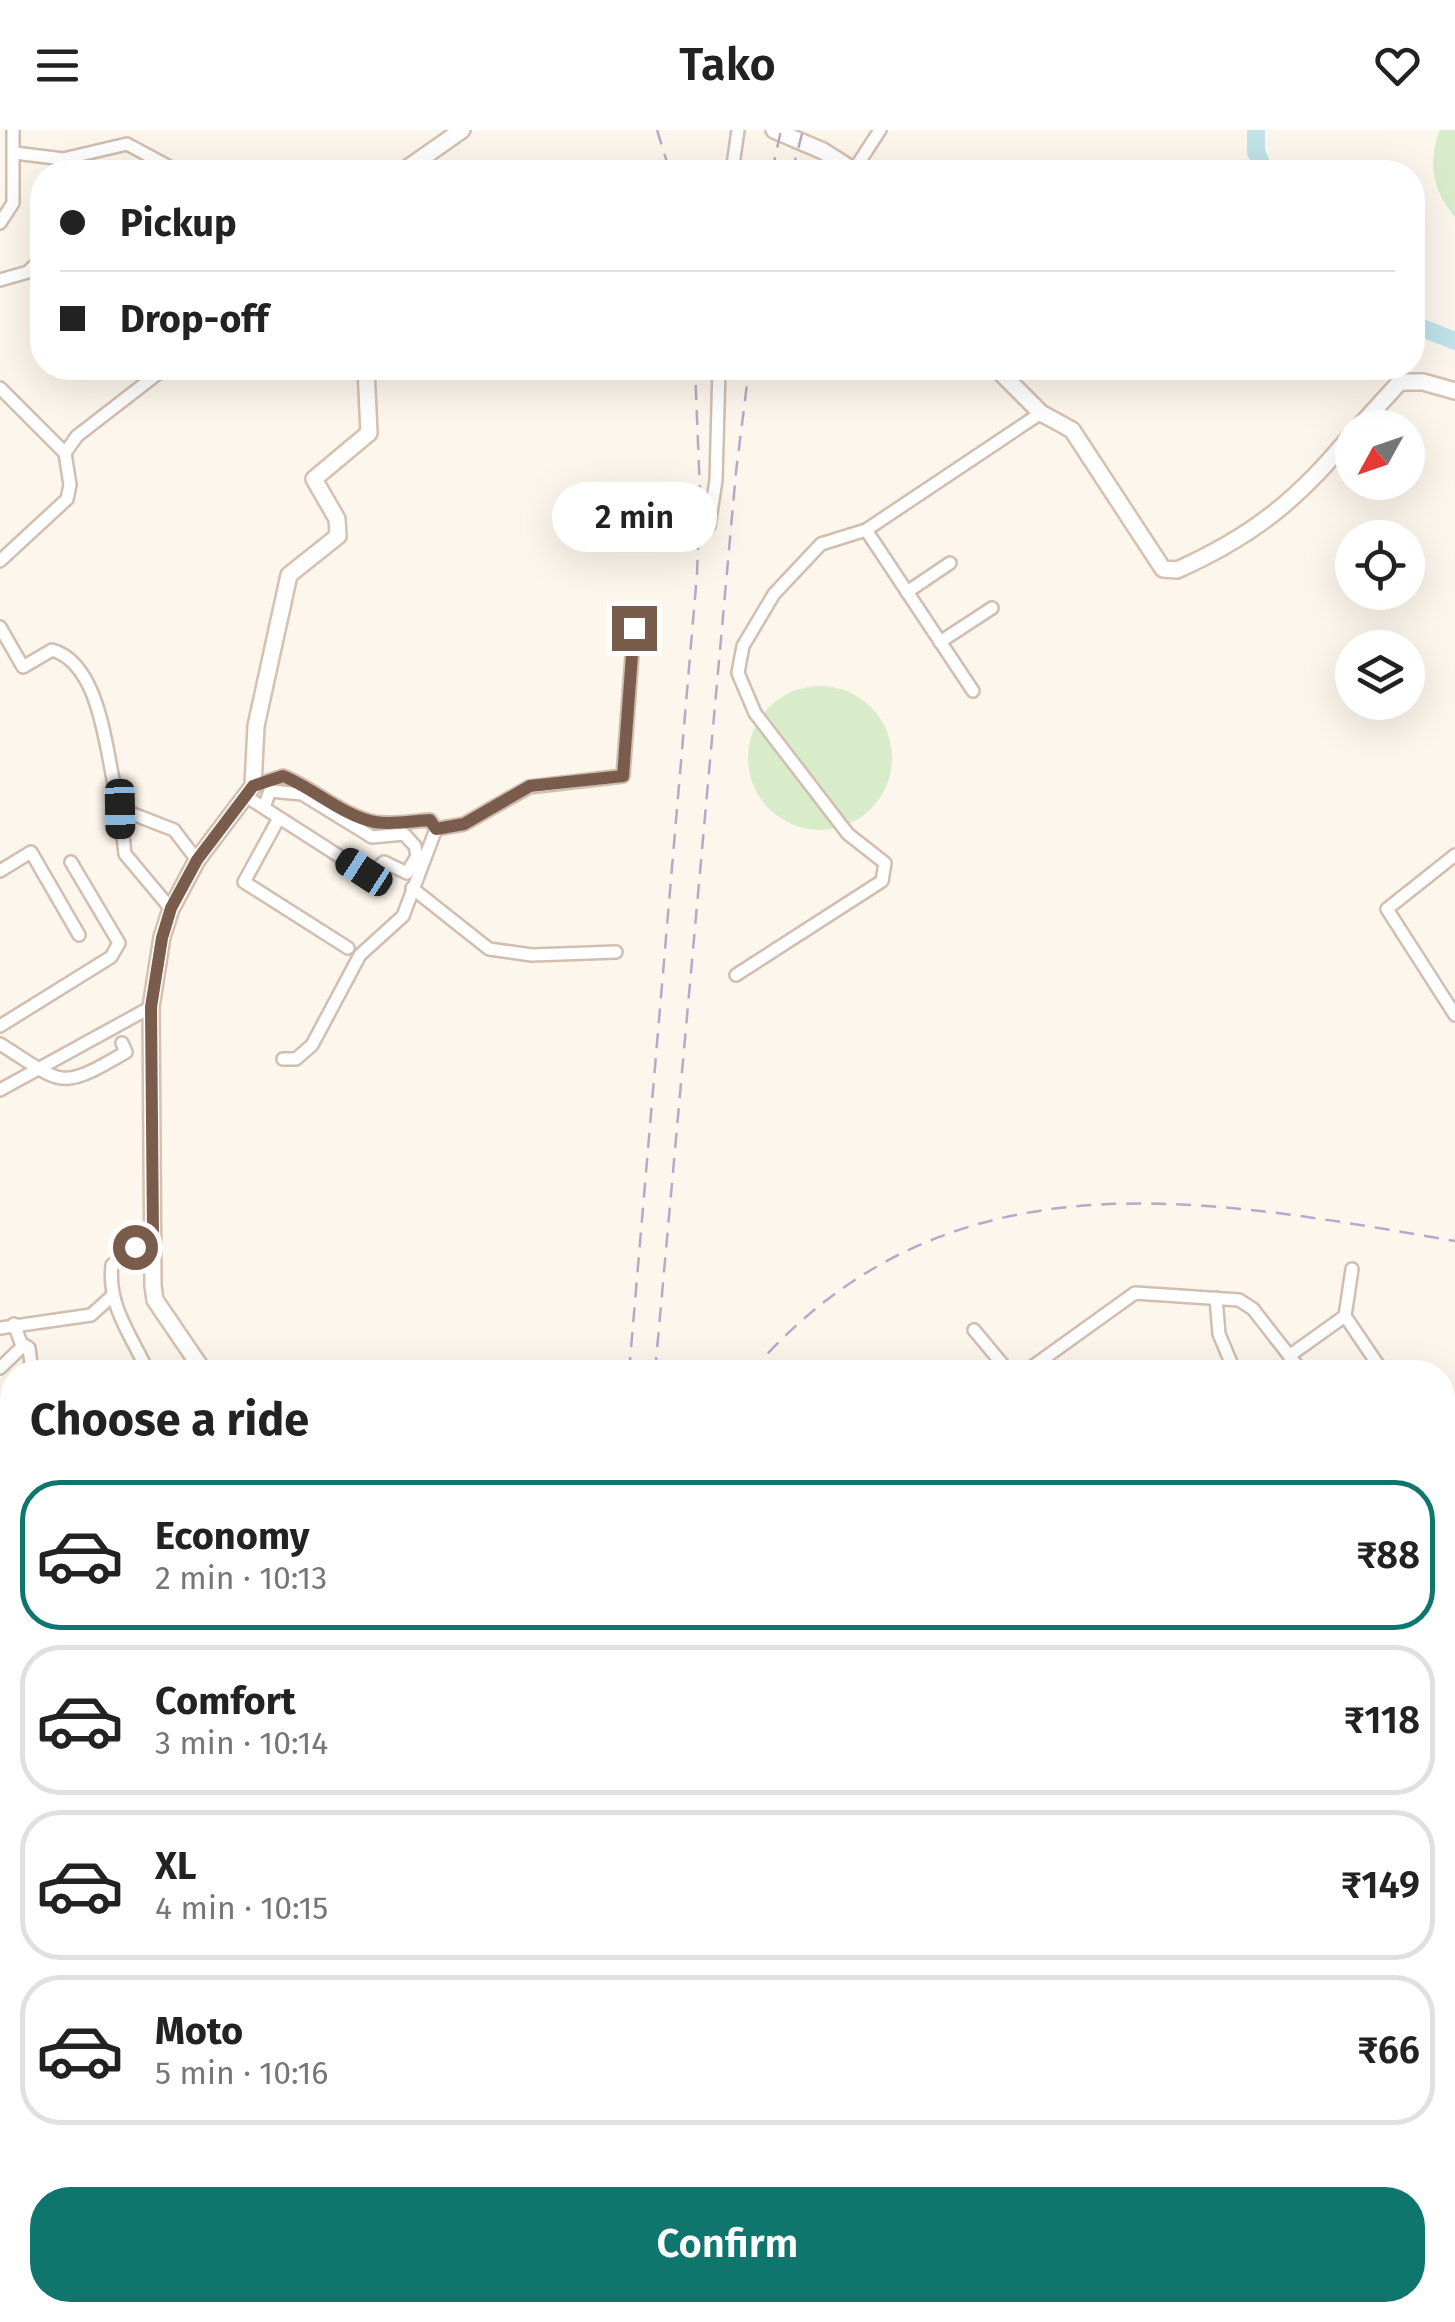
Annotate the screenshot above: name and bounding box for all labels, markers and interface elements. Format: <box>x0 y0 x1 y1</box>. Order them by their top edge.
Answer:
icon: menu <box>30 38 85 93</box>
text: Tako <box>679 38 776 92</box>
icon: heart <box>1370 38 1425 93</box>
text: Pickup <box>120 200 237 246</box>
text: Drop-off <box>120 296 268 342</box>
north arrow <box>1335 410 1425 500</box>
map controls <box>1335 410 1425 720</box>
callout: 2 min <box>552 483 716 553</box>
text: 2 min <box>595 498 674 536</box>
button: locate <box>1335 520 1425 610</box>
route end <box>612 606 657 651</box>
button: layers <box>1335 630 1425 720</box>
car <box>104 779 136 839</box>
car <box>331 843 397 901</box>
route start <box>113 1225 158 1270</box>
text: Choose a ride <box>30 1393 309 1447</box>
icon: car <box>35 1510 125 1600</box>
text: Economy <box>155 1513 310 1559</box>
text: ₹88 <box>1356 1532 1420 1578</box>
text: 2 min · 10:13 <box>155 1559 327 1597</box>
icon: car <box>35 1675 125 1765</box>
text: Comfort <box>155 1678 296 1724</box>
text: ₹118 <box>1344 1697 1420 1743</box>
text: 3 min · 10:14 <box>155 1724 328 1762</box>
icon: car <box>35 1840 125 1930</box>
text: XL <box>155 1843 197 1889</box>
text: ₹149 <box>1341 1862 1420 1908</box>
text: 4 min · 10:15 <box>155 1889 328 1927</box>
icon: car <box>35 2005 125 2095</box>
text: Moto <box>155 2008 243 2054</box>
text: ₹66 <box>1357 2027 1420 2073</box>
text: 5 min · 10:16 <box>155 2054 328 2092</box>
button: Confirm <box>30 2187 1425 2302</box>

